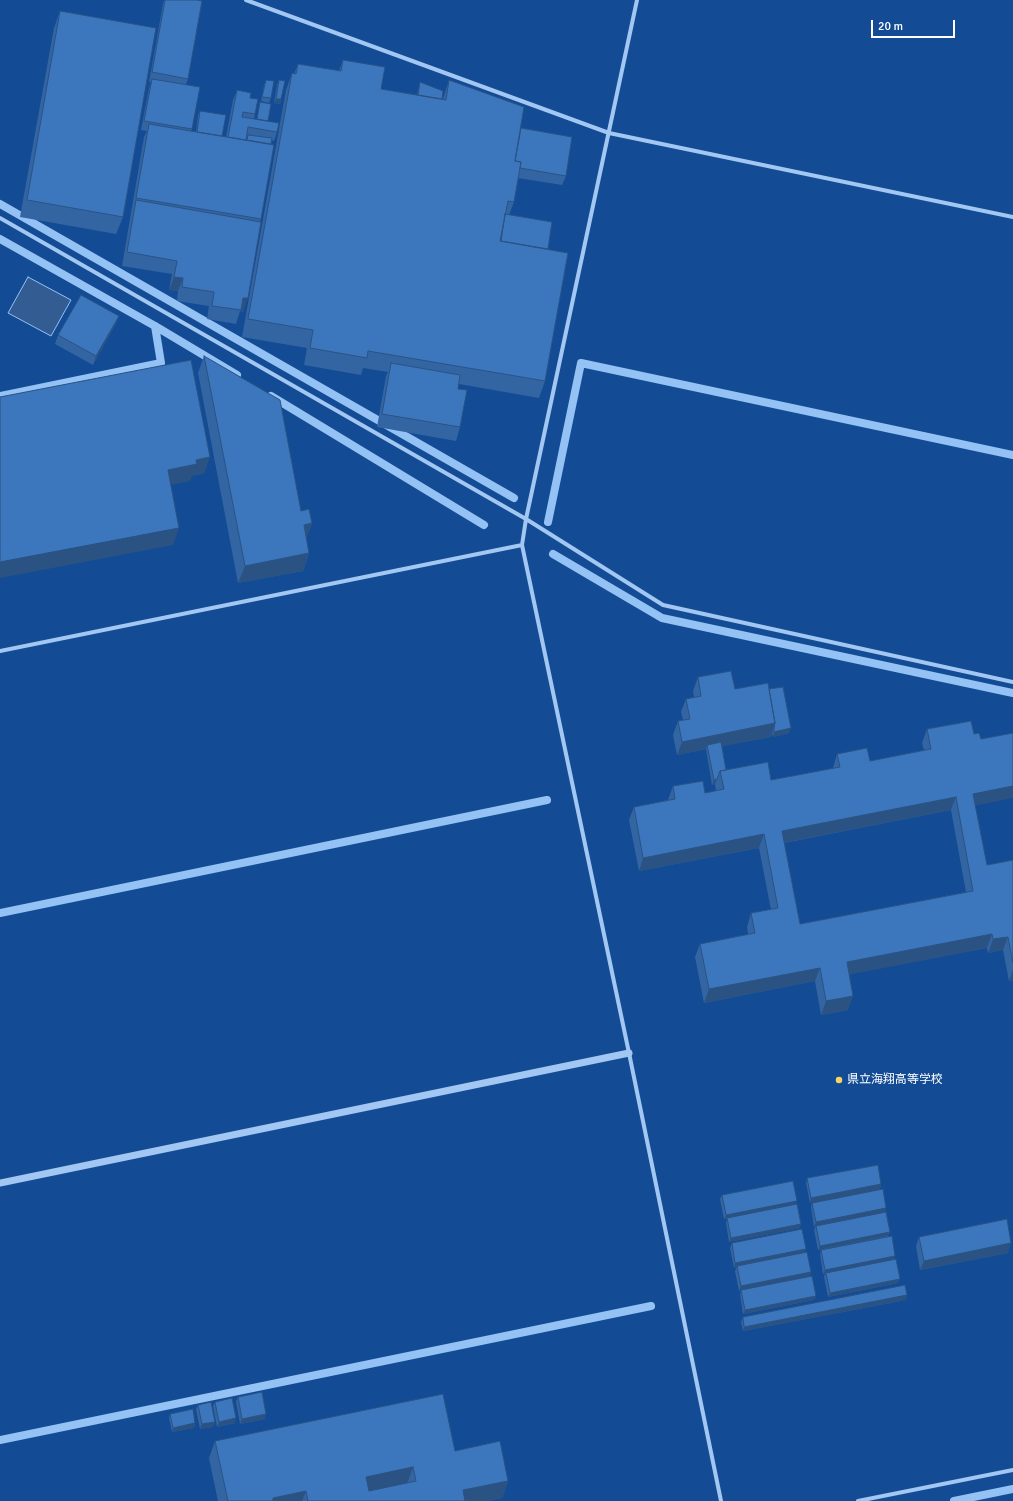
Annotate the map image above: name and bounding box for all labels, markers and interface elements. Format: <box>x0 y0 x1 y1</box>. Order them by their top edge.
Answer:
scale bar <box>873 12 957 38</box>
text: 20 m <box>878 19 903 34</box>
place label: 県立海翔高等学校 <box>847 1073 943 1087</box>
marker: 県立海翔高等学校 <box>834 1075 844 1085</box>

